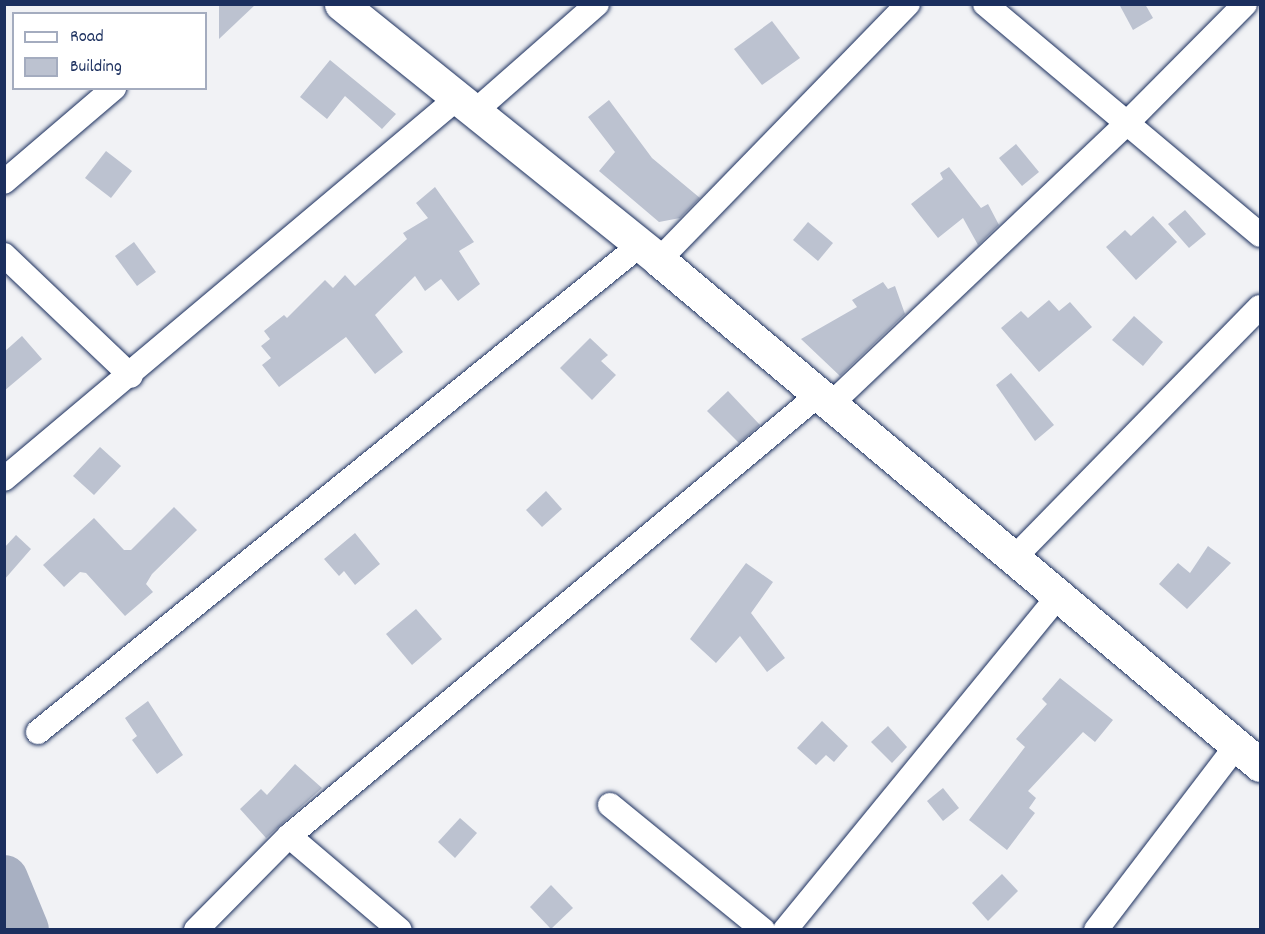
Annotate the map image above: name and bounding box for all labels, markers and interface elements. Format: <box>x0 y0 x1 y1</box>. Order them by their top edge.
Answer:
legend <box>12 12 207 90</box>
text: Road <box>70 25 104 50</box>
text: Building <box>70 55 122 80</box>

